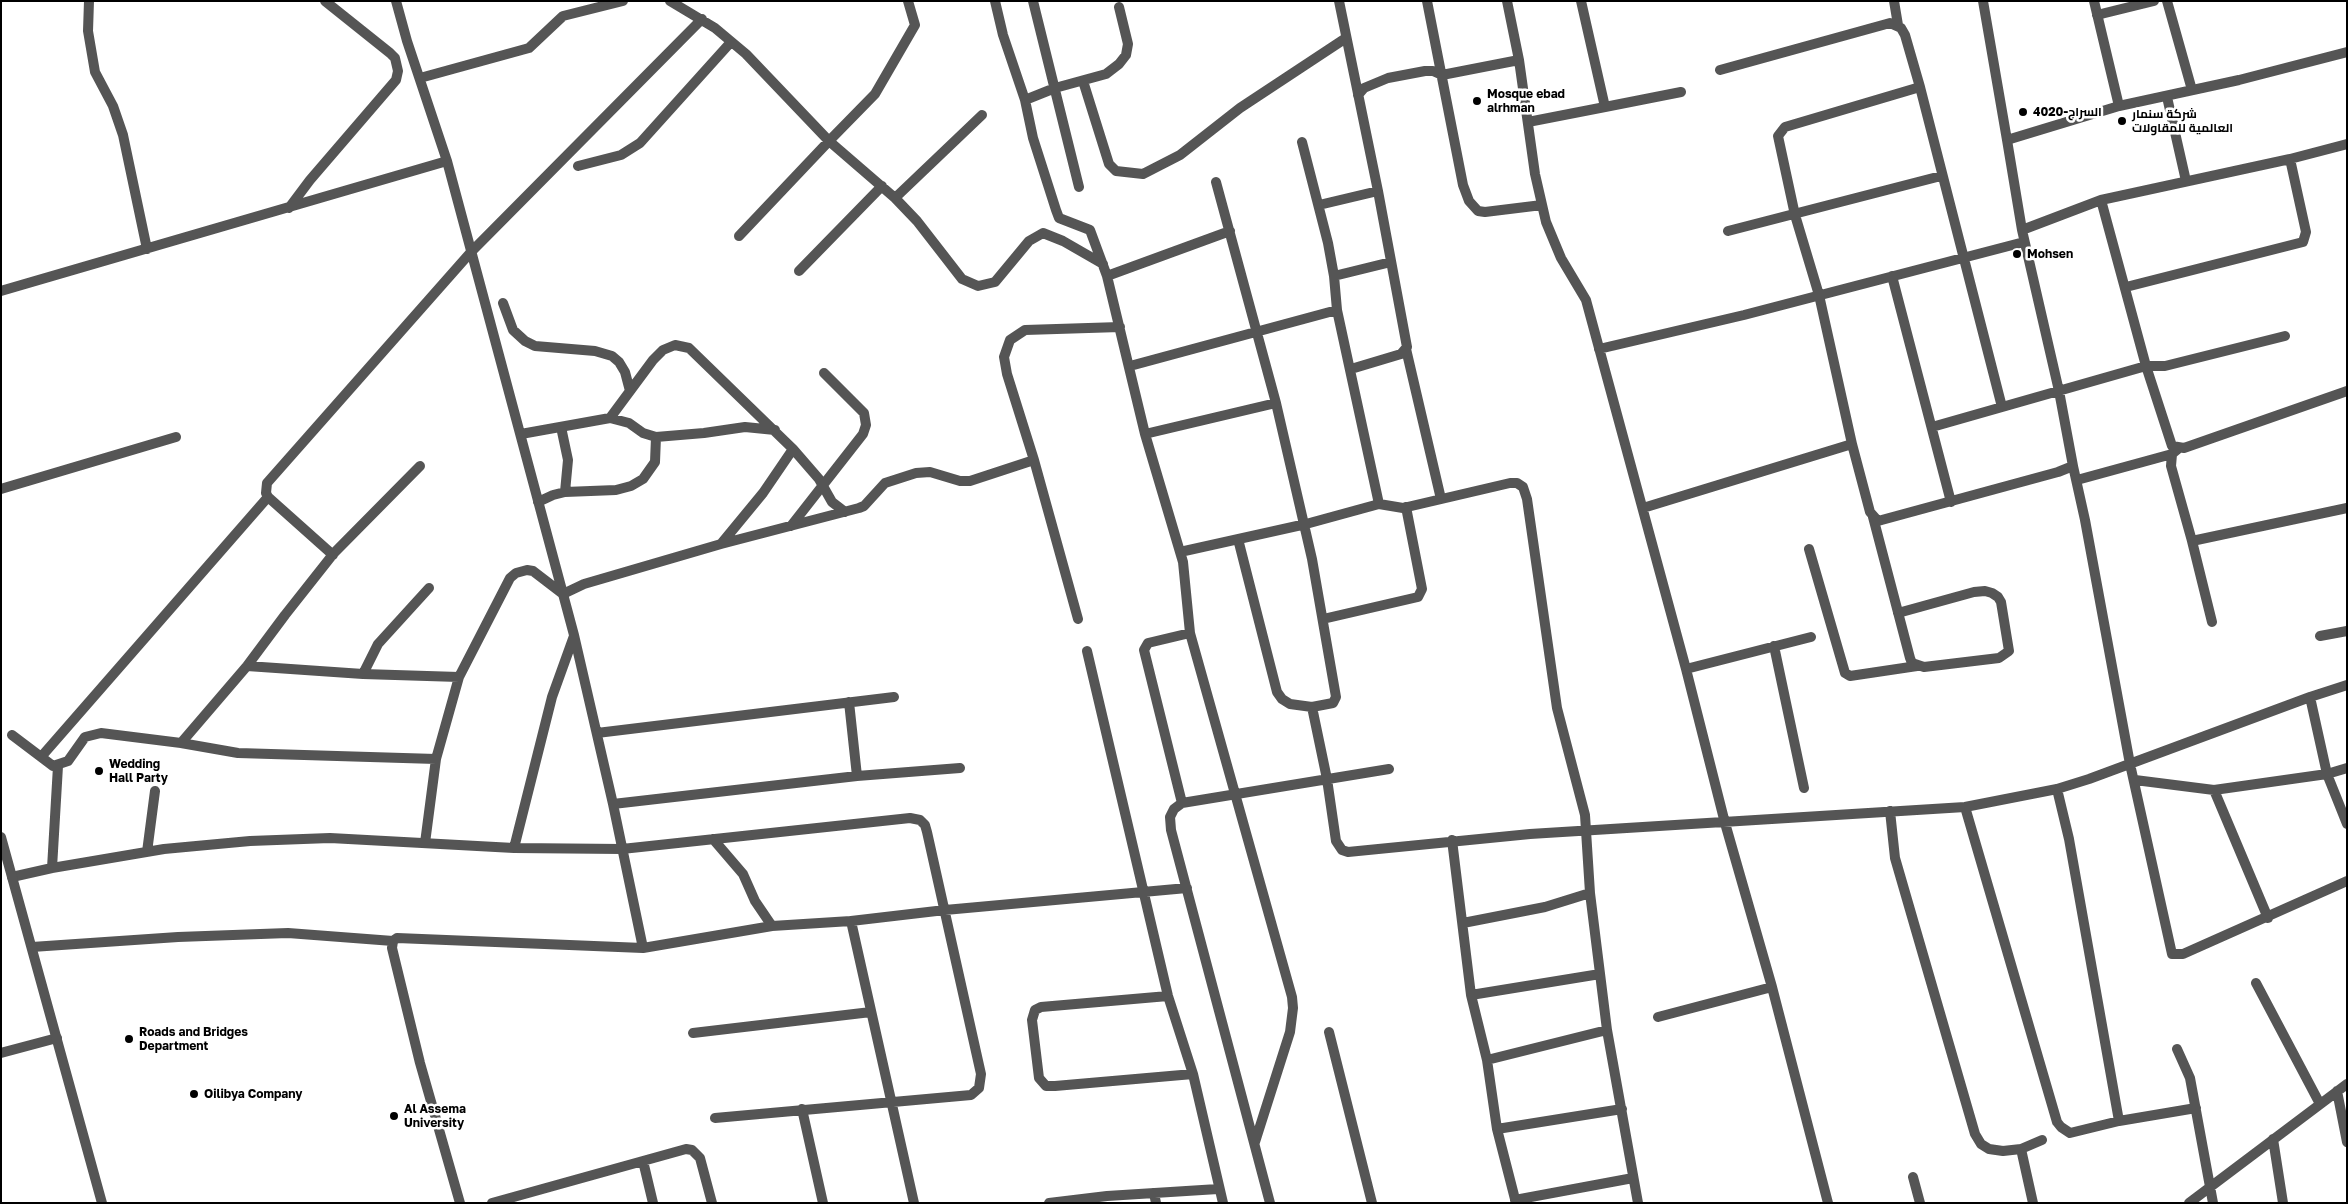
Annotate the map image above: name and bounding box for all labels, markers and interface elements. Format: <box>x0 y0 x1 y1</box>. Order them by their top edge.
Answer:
place label: Mosque ebad alrhman <box>1487 87 1565 115</box>
marker: Mosque ebad alrhman <box>1471 95 1483 107</box>
place label: السراج-4020 <box>2033 105 2102 119</box>
marker: السراج-4020 <box>2017 106 2029 118</box>
place label: شركة سنمار العالمية للمقاولات <box>2132 107 2233 135</box>
marker: شركة سنمار العالمية للمقاولات <box>2116 115 2128 127</box>
place label: Mohsen <box>2027 247 2073 261</box>
marker: Mohsen <box>2011 248 2023 260</box>
place label: Wedding Hall Party <box>109 757 168 785</box>
marker: Wedding Hall Party <box>93 765 105 777</box>
place label: Roads and Bridges Department <box>139 1025 248 1053</box>
marker: Roads and Bridges Department <box>123 1033 135 1045</box>
place label: Oilibya Company <box>204 1087 303 1101</box>
marker: Oilibya Company <box>188 1088 200 1100</box>
place label: Al Assema University <box>404 1102 466 1130</box>
marker: Al Assema University <box>388 1110 400 1122</box>

